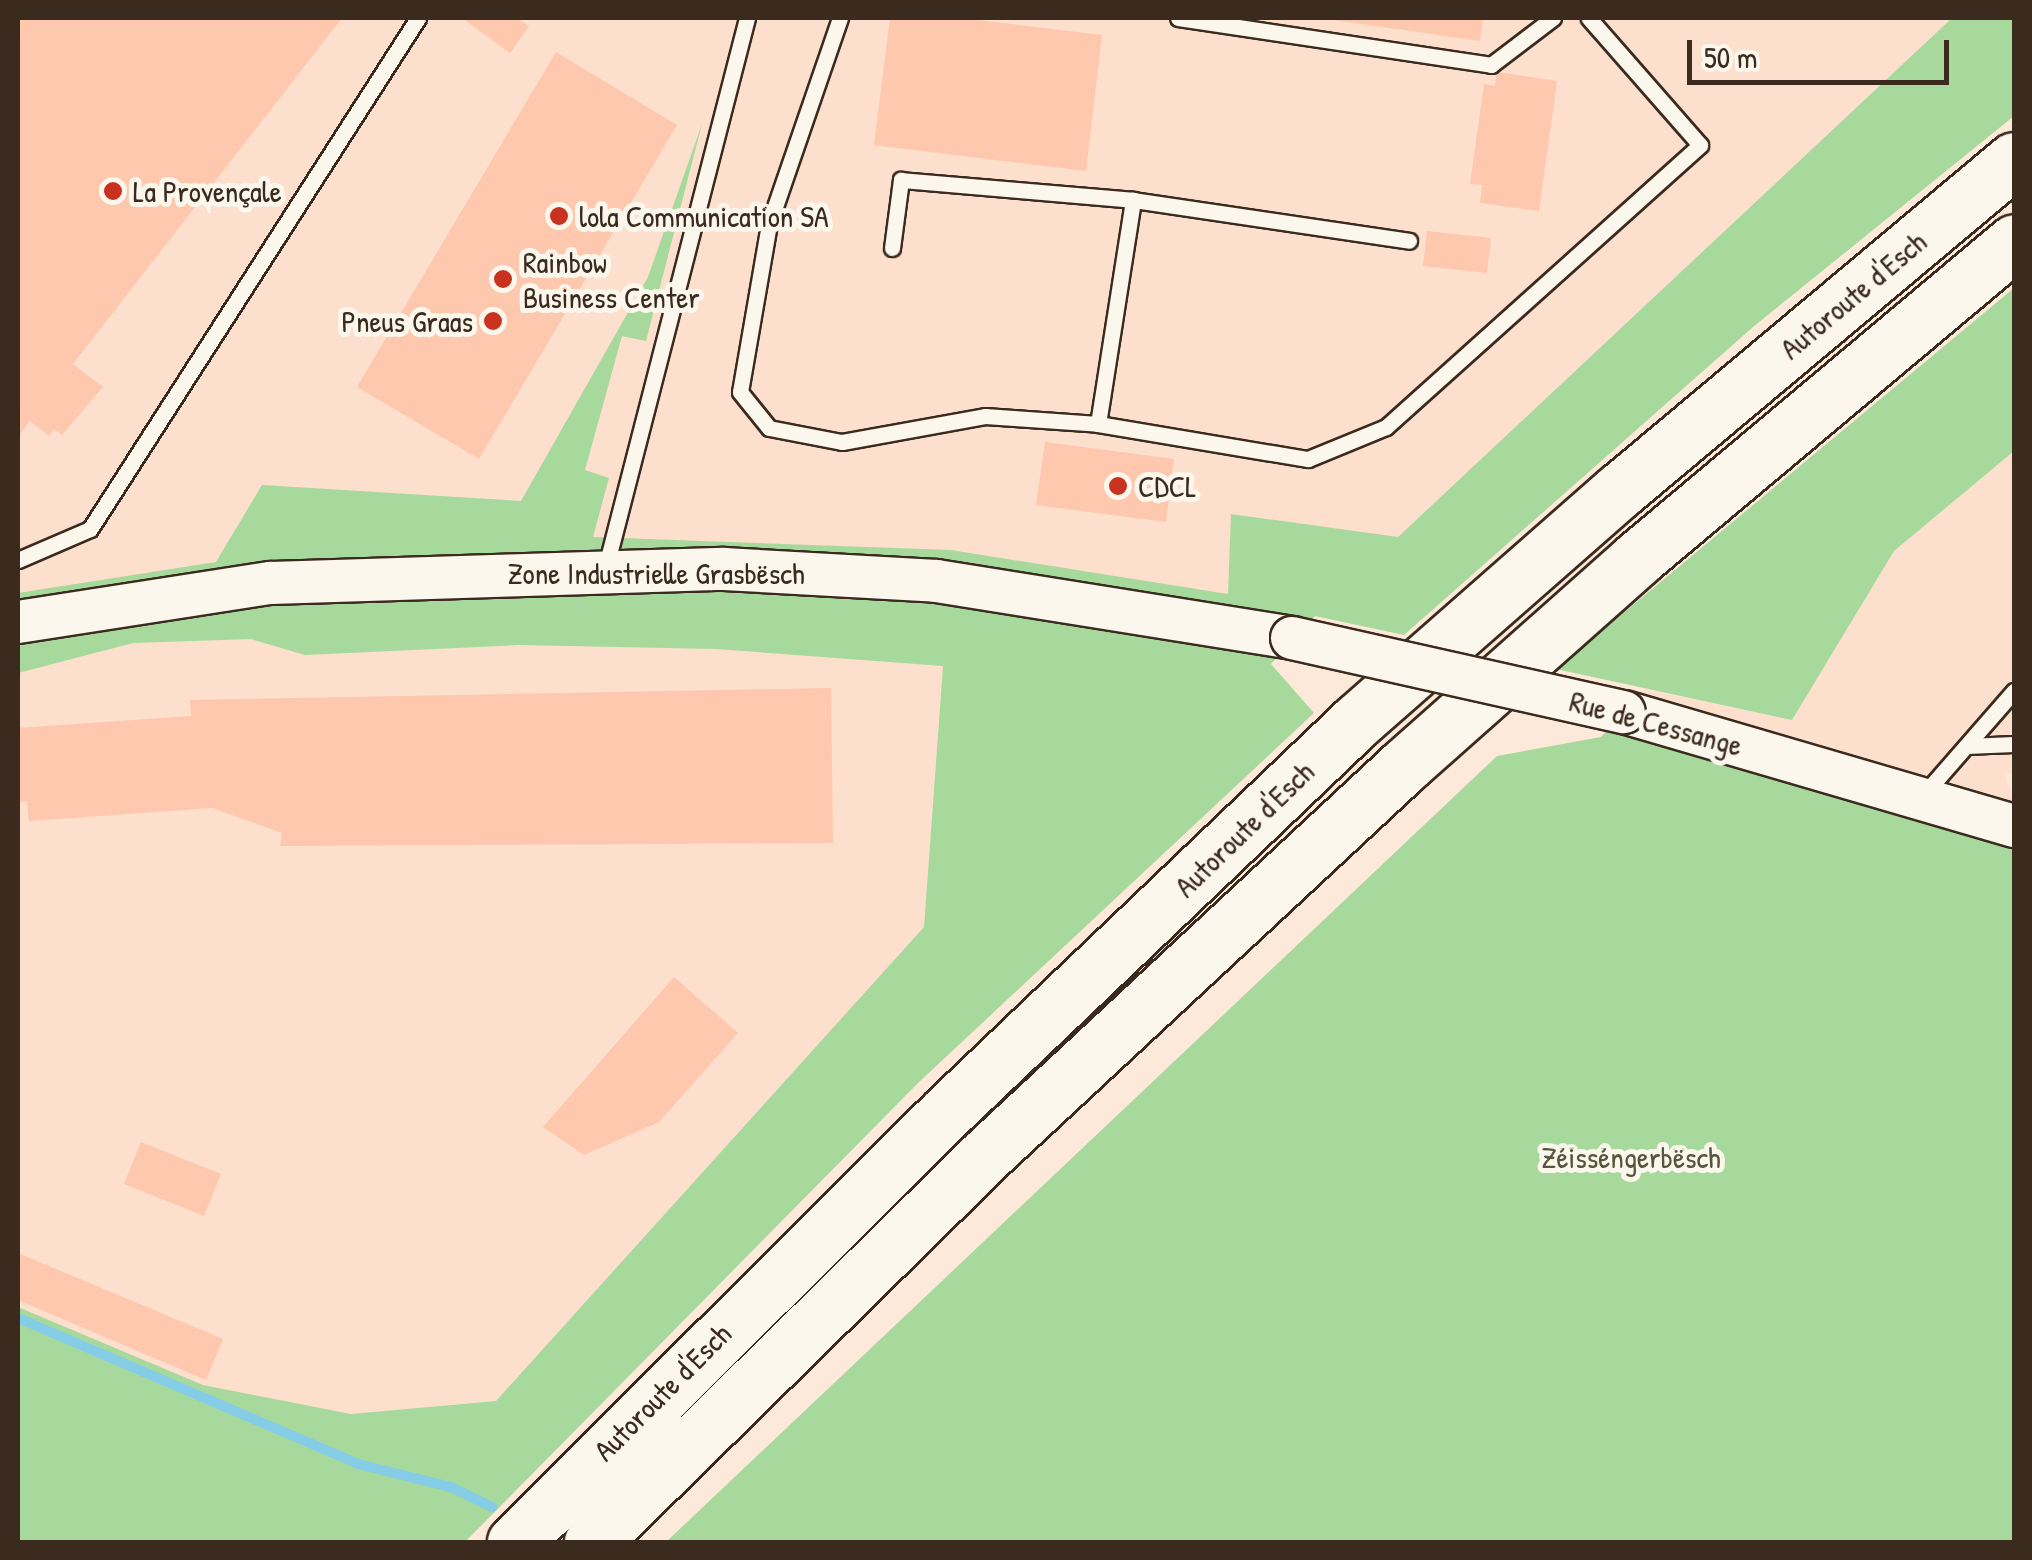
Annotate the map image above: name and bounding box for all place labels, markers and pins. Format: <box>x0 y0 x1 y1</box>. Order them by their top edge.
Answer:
place label: La Provençale <box>133 173 282 209</box>
marker: La Provençale <box>102 180 124 202</box>
place label: lola Communication SA <box>579 198 829 234</box>
marker: lola Communication SA <box>548 205 570 227</box>
place label: Rainbow Business Center <box>523 244 700 314</box>
marker: Rainbow Business Center <box>492 268 514 290</box>
place label: Pneus Graas <box>342 303 473 339</box>
marker: Pneus Graas <box>482 310 504 332</box>
place label: CDCL <box>1138 468 1196 504</box>
marker: CDCL <box>1107 475 1129 497</box>

